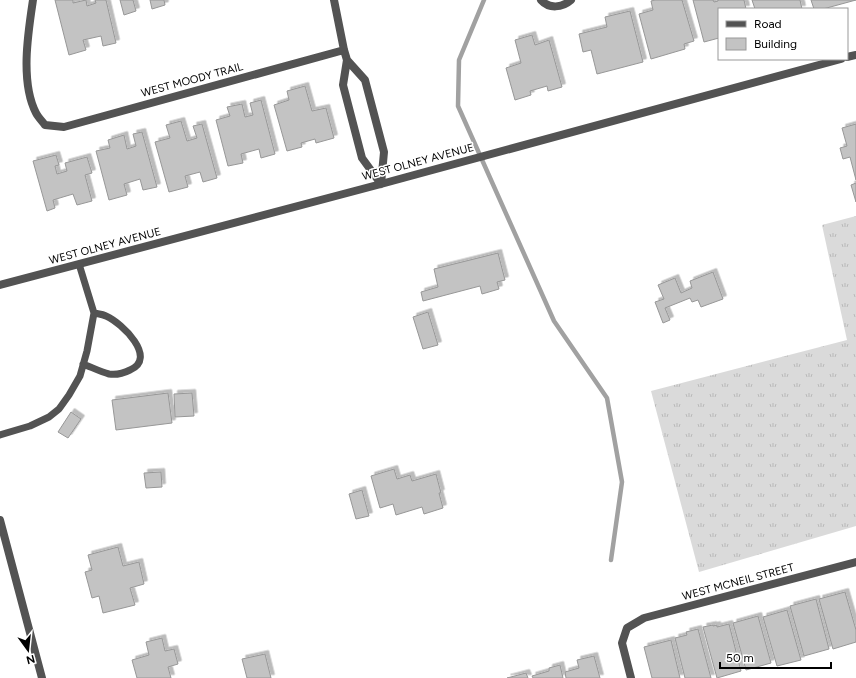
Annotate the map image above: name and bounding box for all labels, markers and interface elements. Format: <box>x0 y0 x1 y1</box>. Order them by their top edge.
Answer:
legend <box>718 8 848 60</box>
text: Road <box>754 17 782 31</box>
text: Building <box>754 37 797 51</box>
street label: WEST MOODY TRAIL <box>140 60 245 100</box>
street label: WEST OLNEY AVENUE <box>361 141 475 183</box>
street label: WEST OLNEY AVENUE <box>48 225 162 267</box>
street label: WEST MCNEIL STREET <box>681 561 795 603</box>
north arrow <box>8 630 48 670</box>
scale bar <box>720 644 831 670</box>
text: 50 m <box>726 651 754 665</box>
text: N <box>25 652 36 667</box>

